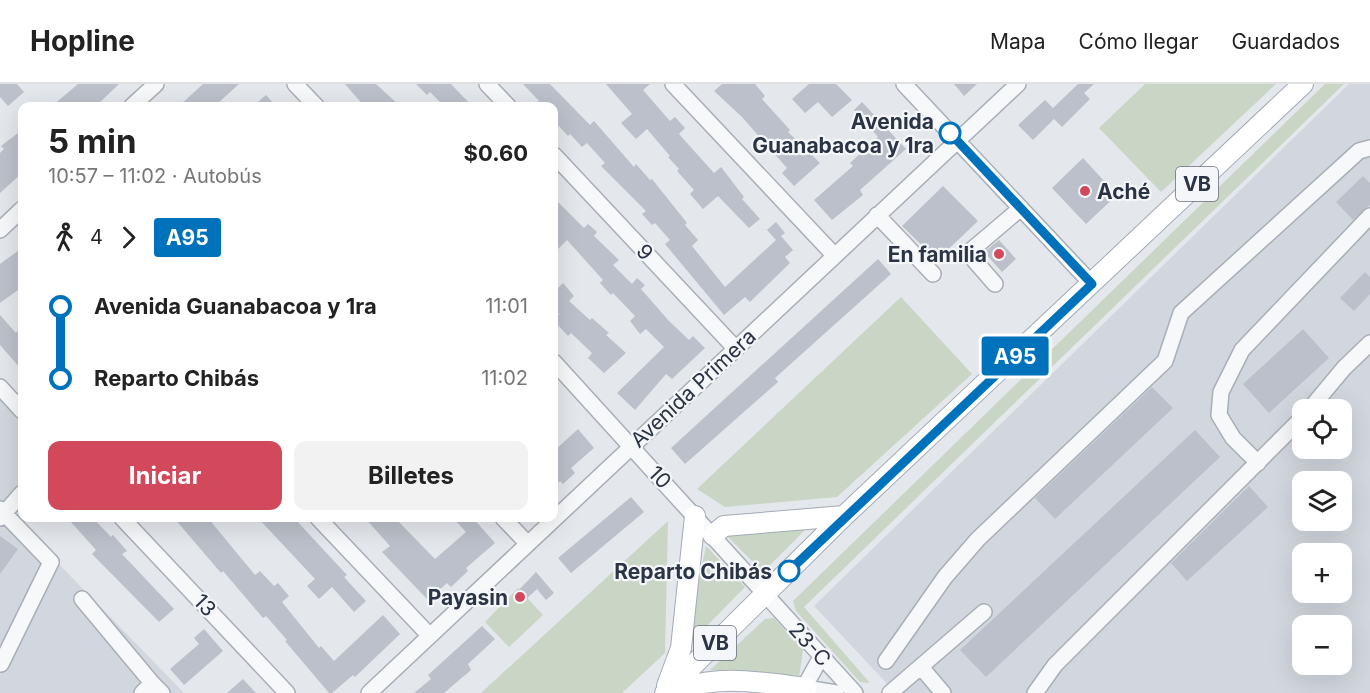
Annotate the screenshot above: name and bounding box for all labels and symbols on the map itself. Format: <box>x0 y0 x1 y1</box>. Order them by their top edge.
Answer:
place label: Avenida Guanabacoa y 1ra <box>752 109 934 158</box>
marker: Avenida Guanabacoa y 1ra <box>939 122 961 144</box>
road number: VB <box>1176 167 1218 201</box>
place label: Aché <box>1097 179 1150 204</box>
marker: Aché <box>1078 184 1092 198</box>
street label: 9 <box>631 239 659 265</box>
place label: En familia <box>888 242 987 267</box>
marker: En familia <box>992 247 1006 261</box>
street label: Avenida Primera <box>625 324 761 452</box>
line badge: A95 <box>980 336 1050 376</box>
street label: 10 <box>643 461 677 493</box>
place label: Reparto Chibás <box>614 559 772 584</box>
marker: Reparto Chibás <box>778 560 800 582</box>
place label: Payasin <box>428 585 508 610</box>
street label: 13 <box>189 589 221 621</box>
marker: Payasin <box>513 590 527 604</box>
street label: 23-C <box>784 617 836 671</box>
road number: VB <box>694 626 736 660</box>

